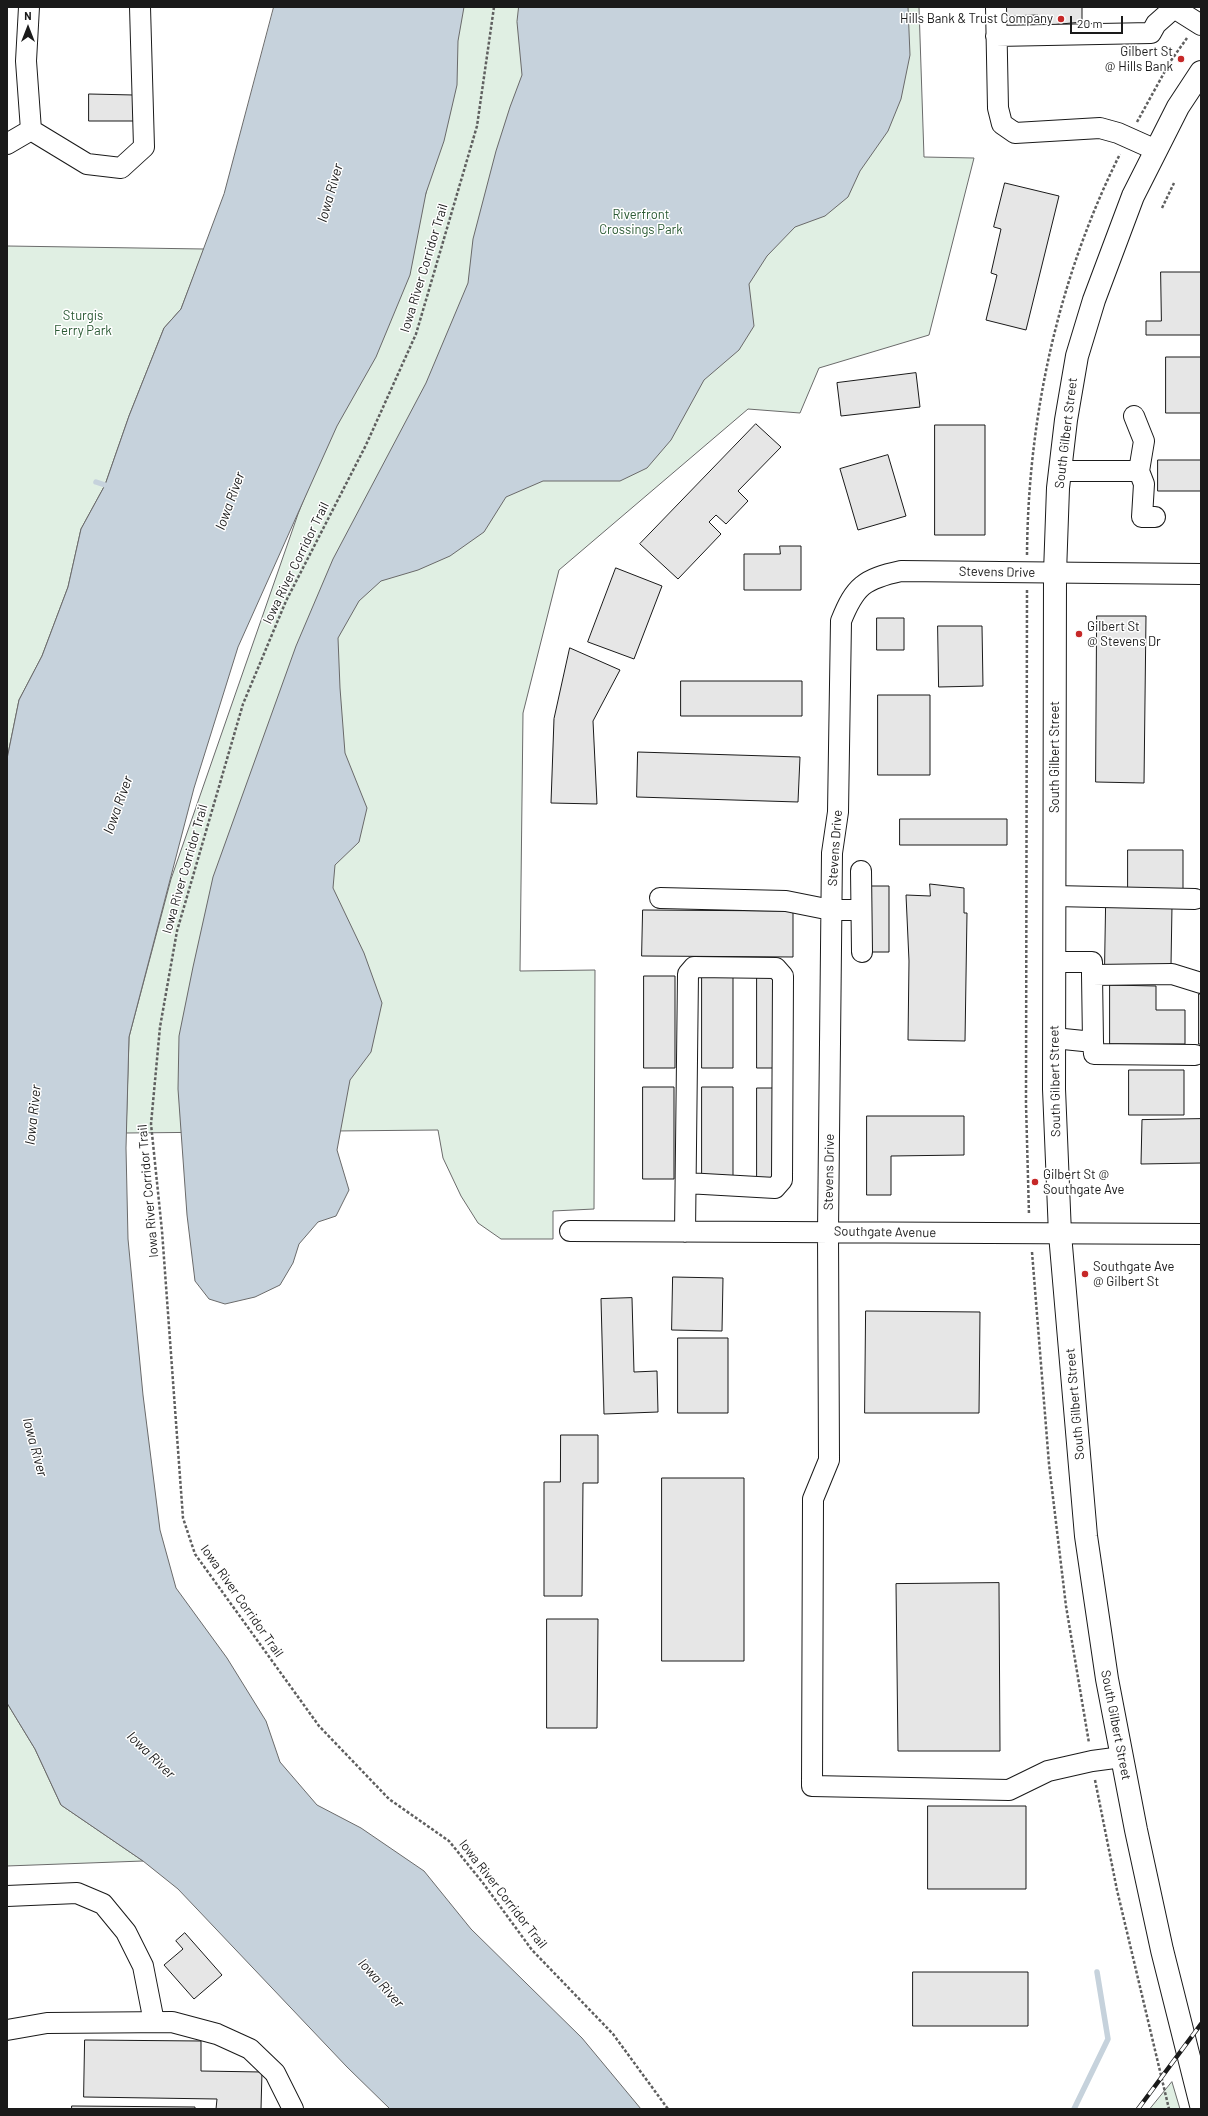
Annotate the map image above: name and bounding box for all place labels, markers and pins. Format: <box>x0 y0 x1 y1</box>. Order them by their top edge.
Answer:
place label: Hills Bank & Trust Company <box>900 11 1053 27</box>
marker: Hills Bank & Trust Company <box>1056 14 1066 24</box>
place label: Gilbert St @ Hills Bank <box>1105 44 1173 75</box>
marker: Gilbert St @ Hills Bank <box>1176 54 1186 64</box>
place label: Gilbert St @ Stevens Dr <box>1087 619 1161 650</box>
marker: Gilbert St @ Stevens Dr <box>1074 629 1084 639</box>
place label: Gilbert St @ Southgate Ave <box>1043 1167 1124 1198</box>
marker: Gilbert St @ Southgate Ave <box>1030 1177 1040 1187</box>
place label: Southgate Ave @ Gilbert St <box>1093 1259 1174 1290</box>
marker: Southgate Ave @ Gilbert St <box>1080 1269 1090 1279</box>

